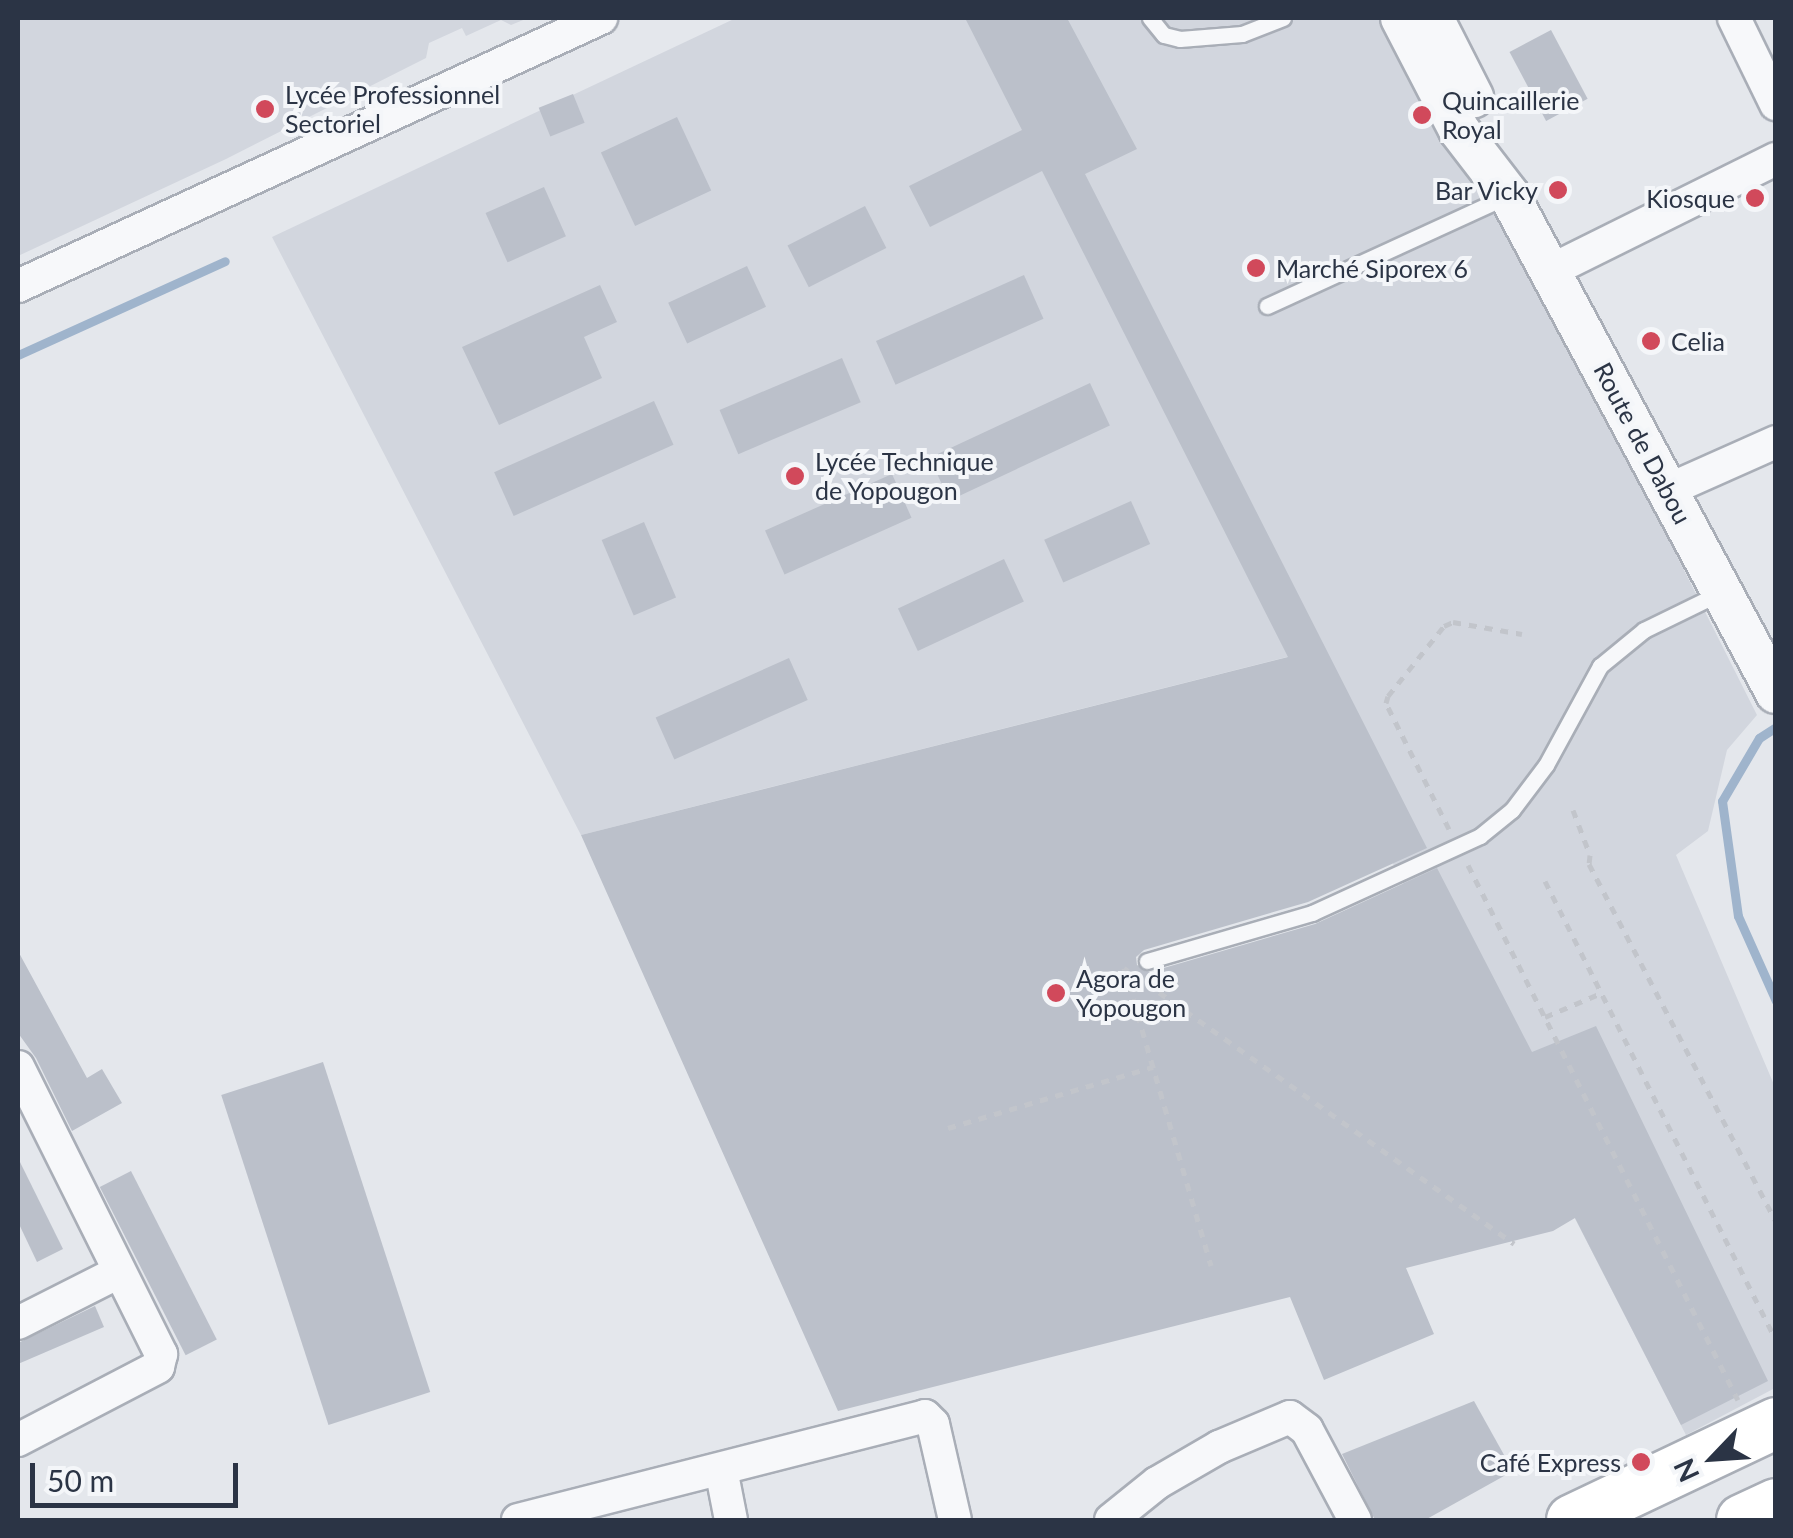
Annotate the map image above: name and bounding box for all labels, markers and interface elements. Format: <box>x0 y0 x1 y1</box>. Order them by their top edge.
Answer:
place label: Lycée Professionnel Sectoriel <box>285 80 500 139</box>
place label: Quincaillerie Royal <box>1442 86 1579 145</box>
marker: Lycée Professionnel Sectoriel <box>254 98 276 120</box>
marker: Quincaillerie Royal <box>1411 104 1433 126</box>
place label: Bar Vicky <box>1434 175 1538 205</box>
marker: Bar Vicky <box>1547 179 1569 201</box>
place label: Kiosque <box>1646 183 1735 213</box>
marker: Kiosque <box>1744 187 1766 209</box>
place label: Marché Siporex 6 <box>1276 253 1468 283</box>
marker: Marché Siporex 6 <box>1245 257 1267 279</box>
place label: Celia <box>1671 326 1725 356</box>
marker: Celia <box>1640 330 1662 352</box>
street label: Route de Dabou <box>1588 357 1698 529</box>
place label: Lycée Technique de Yopougon <box>815 447 994 506</box>
marker: Lycée Technique de Yopougon <box>784 465 806 487</box>
place label: Agora de Yopougon <box>1076 964 1186 1023</box>
marker: Agora de Yopougon <box>1045 982 1067 1004</box>
north arrow <box>1663 1408 1763 1508</box>
scale bar <box>35 1443 242 1505</box>
place label: Café Express <box>1480 1447 1621 1477</box>
marker: Café Express <box>1630 1451 1652 1473</box>
text: N <box>1666 1454 1706 1488</box>
text: 50 m <box>47 1462 114 1498</box>

